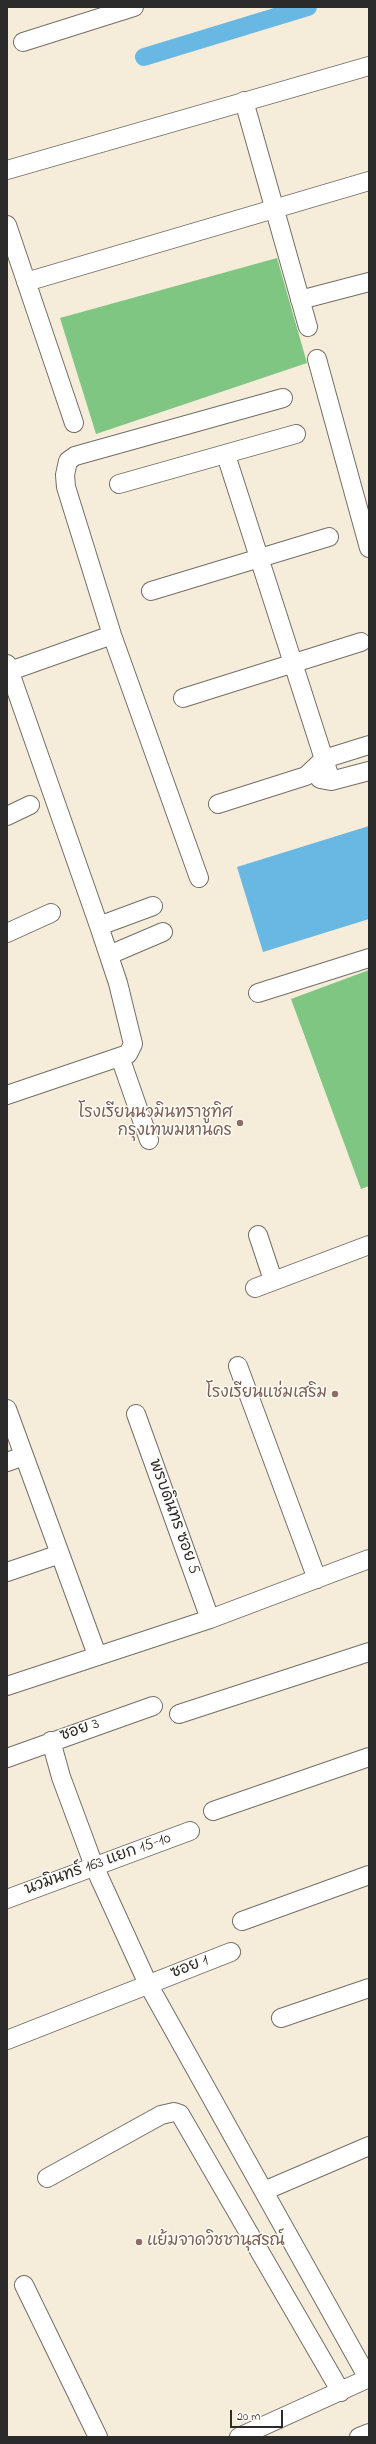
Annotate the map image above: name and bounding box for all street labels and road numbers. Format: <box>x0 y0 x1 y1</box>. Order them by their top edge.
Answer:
street label: พรบดินทร ซอย 5 <box>143 1457 203 1577</box>
street label: ซอย 3 <box>58 1715 102 1747</box>
street label: นวมินทร์ 163 แยก 15-10 <box>22 1830 174 1900</box>
street label: ซอย 1 <box>168 1952 212 1984</box>

